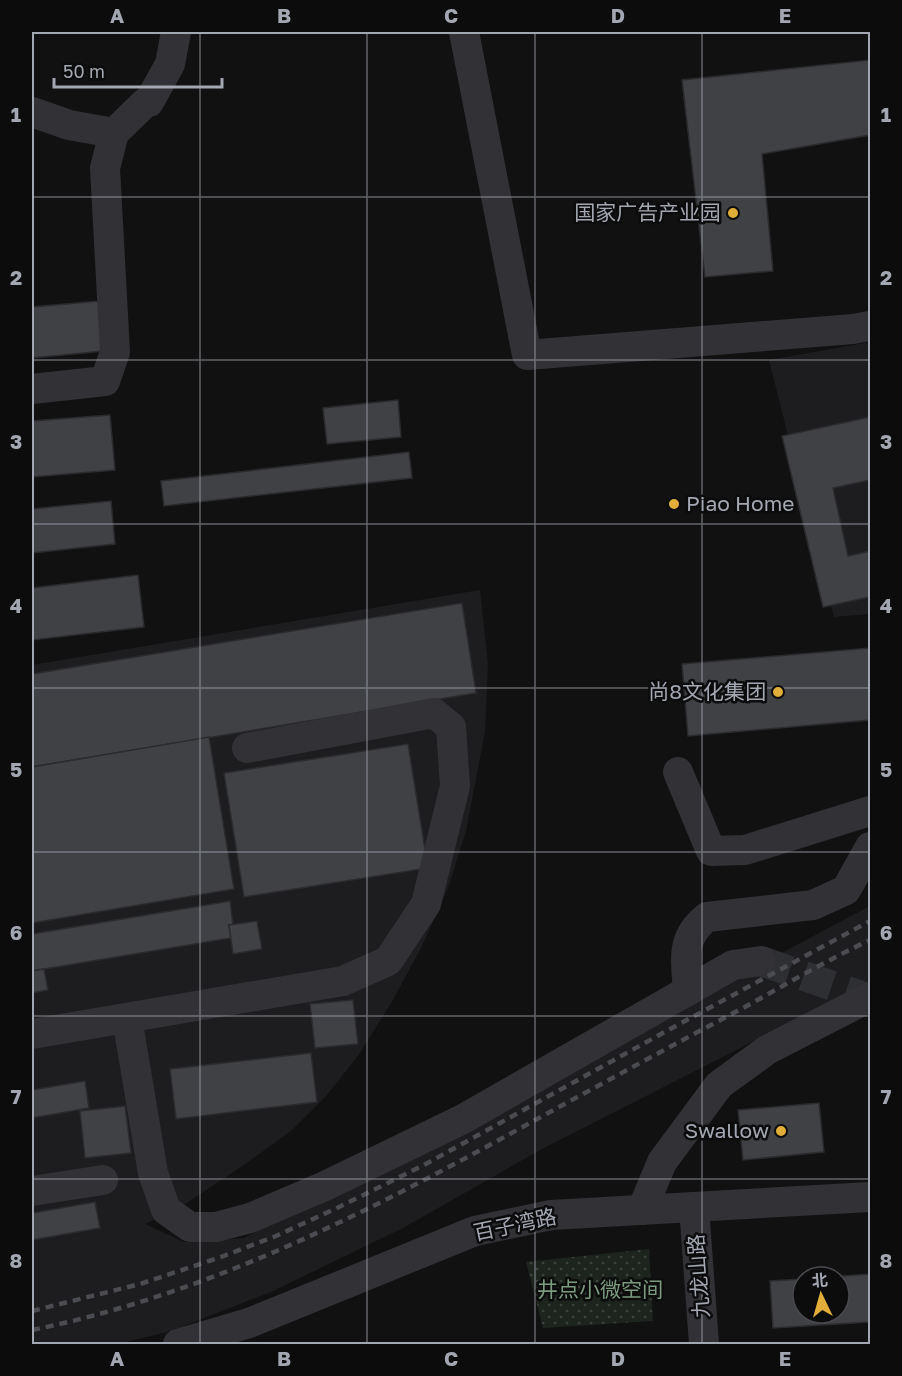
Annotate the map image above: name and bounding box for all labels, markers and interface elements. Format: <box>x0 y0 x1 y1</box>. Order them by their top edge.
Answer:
text: A <box>110 3 124 27</box>
text: B <box>277 3 291 27</box>
text: C <box>444 3 458 27</box>
text: D <box>611 3 625 27</box>
text: E <box>779 3 791 27</box>
scale bar <box>54 51 222 89</box>
text: 50 m <box>63 60 105 82</box>
text: 1 <box>11 102 21 126</box>
text: 1 <box>881 102 891 126</box>
place label: 国家广告产业园 <box>574 199 721 225</box>
marker: 国家广告产业园 <box>726 206 740 220</box>
text: 2 <box>10 265 22 289</box>
text: 2 <box>880 265 892 289</box>
text: 3 <box>10 429 22 453</box>
text: 3 <box>880 429 892 453</box>
place label: Piao Home <box>686 490 794 516</box>
marker: Piao Home <box>667 497 681 511</box>
text: 4 <box>10 593 22 617</box>
text: 4 <box>880 593 892 617</box>
place label: 尚8文化集团 <box>648 678 766 704</box>
marker: 尚8文化集团 <box>771 685 785 699</box>
text: 5 <box>10 757 22 781</box>
text: 5 <box>880 757 892 781</box>
text: 6 <box>10 920 22 944</box>
text: 6 <box>880 920 892 944</box>
text: 7 <box>11 1084 22 1108</box>
text: 7 <box>881 1084 892 1108</box>
place label: Swallow <box>685 1117 769 1143</box>
marker: Swallow <box>774 1124 788 1138</box>
street label: 百子湾路 <box>471 1203 559 1245</box>
street label: 九龙山路 <box>682 1233 714 1319</box>
text: 8 <box>10 1248 22 1272</box>
text: 8 <box>880 1248 892 1272</box>
north arrow <box>791 1265 851 1325</box>
text: 北 <box>811 1269 829 1291</box>
park label: 井点小微空间 <box>537 1276 663 1302</box>
text: A <box>110 1346 124 1370</box>
text: B <box>277 1346 291 1370</box>
text: C <box>444 1346 458 1370</box>
text: D <box>611 1346 625 1370</box>
text: E <box>779 1346 791 1370</box>

